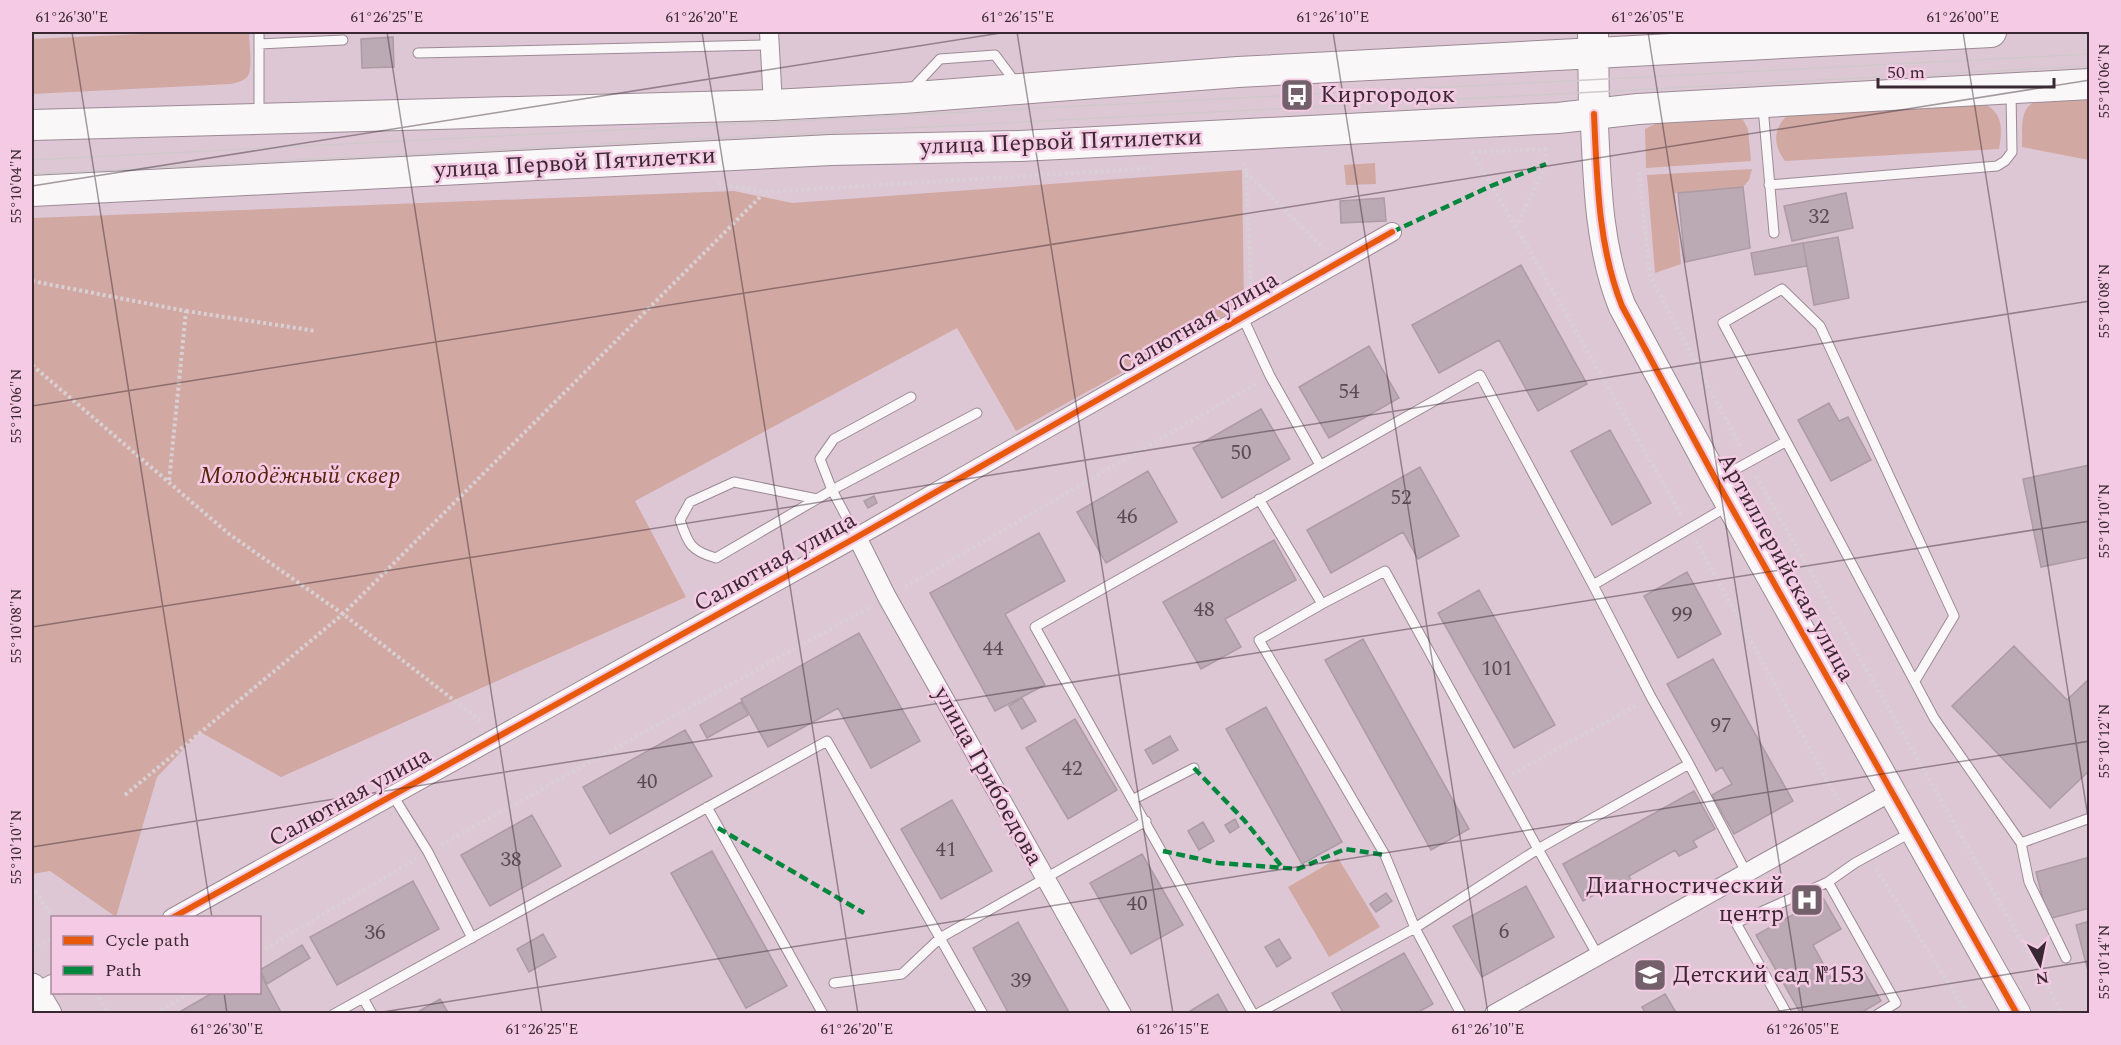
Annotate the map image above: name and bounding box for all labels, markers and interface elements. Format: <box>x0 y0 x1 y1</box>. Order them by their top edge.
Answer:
text: 61°26'30"E <box>36 6 108 29</box>
text: 61°26'25"E <box>351 6 423 29</box>
text: 61°26'20"E <box>666 6 738 29</box>
text: 61°26'15"E <box>982 6 1054 29</box>
text: 61°26'10"E <box>1297 6 1369 29</box>
text: 61°26'05"E <box>1612 6 1684 29</box>
text: 61°26'00"E <box>1927 6 1999 29</box>
text: 55°10'06"N <box>2093 43 2116 119</box>
scale bar <box>1878 51 2054 89</box>
text: 50 m <box>1887 59 1925 86</box>
bus stop icon: Киргородок <box>1279 77 1315 113</box>
place label: Киргородок <box>1320 77 1455 113</box>
street label: улица Первой Пятилетки <box>918 119 1203 165</box>
street label: улица Первой Пятилетки <box>432 138 717 188</box>
text: 55°10'04"N <box>5 148 28 224</box>
house number: 32 <box>1809 201 1830 233</box>
street label: Салютная улица <box>1111 262 1286 384</box>
text: 55°10'08"N <box>2093 263 2116 339</box>
text: 55°10'06"N <box>5 368 28 444</box>
house number: 54 <box>1339 376 1360 408</box>
house number: 50 <box>1231 437 1252 469</box>
street label: Артиллерийская улица <box>1708 446 1864 688</box>
park label: Молодёжный сквер <box>200 458 400 494</box>
house number: 52 <box>1391 482 1412 514</box>
text: 55°10'10"N <box>2093 483 2116 559</box>
house number: 46 <box>1117 501 1138 533</box>
street label: Салютная улица <box>687 502 863 622</box>
text: 55°10'08"N <box>5 588 28 664</box>
house number: 48 <box>1194 594 1215 626</box>
house number: 99 <box>1672 599 1693 631</box>
house number: 44 <box>983 633 1004 665</box>
house number: 101 <box>1481 653 1513 685</box>
street label: улица Грибоедова <box>923 679 1052 872</box>
text: 55°10'12"N <box>2093 703 2116 779</box>
house number: 97 <box>1711 710 1732 742</box>
street label: Салютная улица <box>262 737 438 857</box>
house number: 42 <box>1062 753 1083 785</box>
house number: 40 <box>637 766 658 798</box>
text: 55°10'10"N <box>5 809 28 885</box>
house number: 41 <box>936 834 957 866</box>
house number: 38 <box>501 844 522 876</box>
place label: Диагностический центр <box>1586 868 1784 932</box>
hospital icon: Диагностический центр <box>1789 882 1825 918</box>
house number: 40 <box>1127 888 1148 920</box>
legend <box>51 916 261 994</box>
house number: 6 <box>1499 916 1509 948</box>
house number: 36 <box>365 917 386 949</box>
text: 55°10'14"N <box>2093 924 2116 1000</box>
text: Cycle path <box>105 927 190 954</box>
north arrow <box>2010 934 2070 994</box>
text: Path <box>105 957 142 984</box>
school or university icon: Детский сад №153 <box>1632 957 1668 993</box>
place label: Детский сад №153 <box>1673 957 1864 993</box>
house number: 39 <box>1011 965 1032 997</box>
text: N <box>2034 965 2051 991</box>
text: 61°26'30"E <box>191 1018 263 1041</box>
text: 61°26'25"E <box>506 1018 578 1041</box>
text: 61°26'20"E <box>821 1018 893 1041</box>
text: 61°26'15"E <box>1137 1018 1209 1041</box>
text: 61°26'10"E <box>1452 1018 1524 1041</box>
text: 61°26'05"E <box>1767 1018 1839 1041</box>

